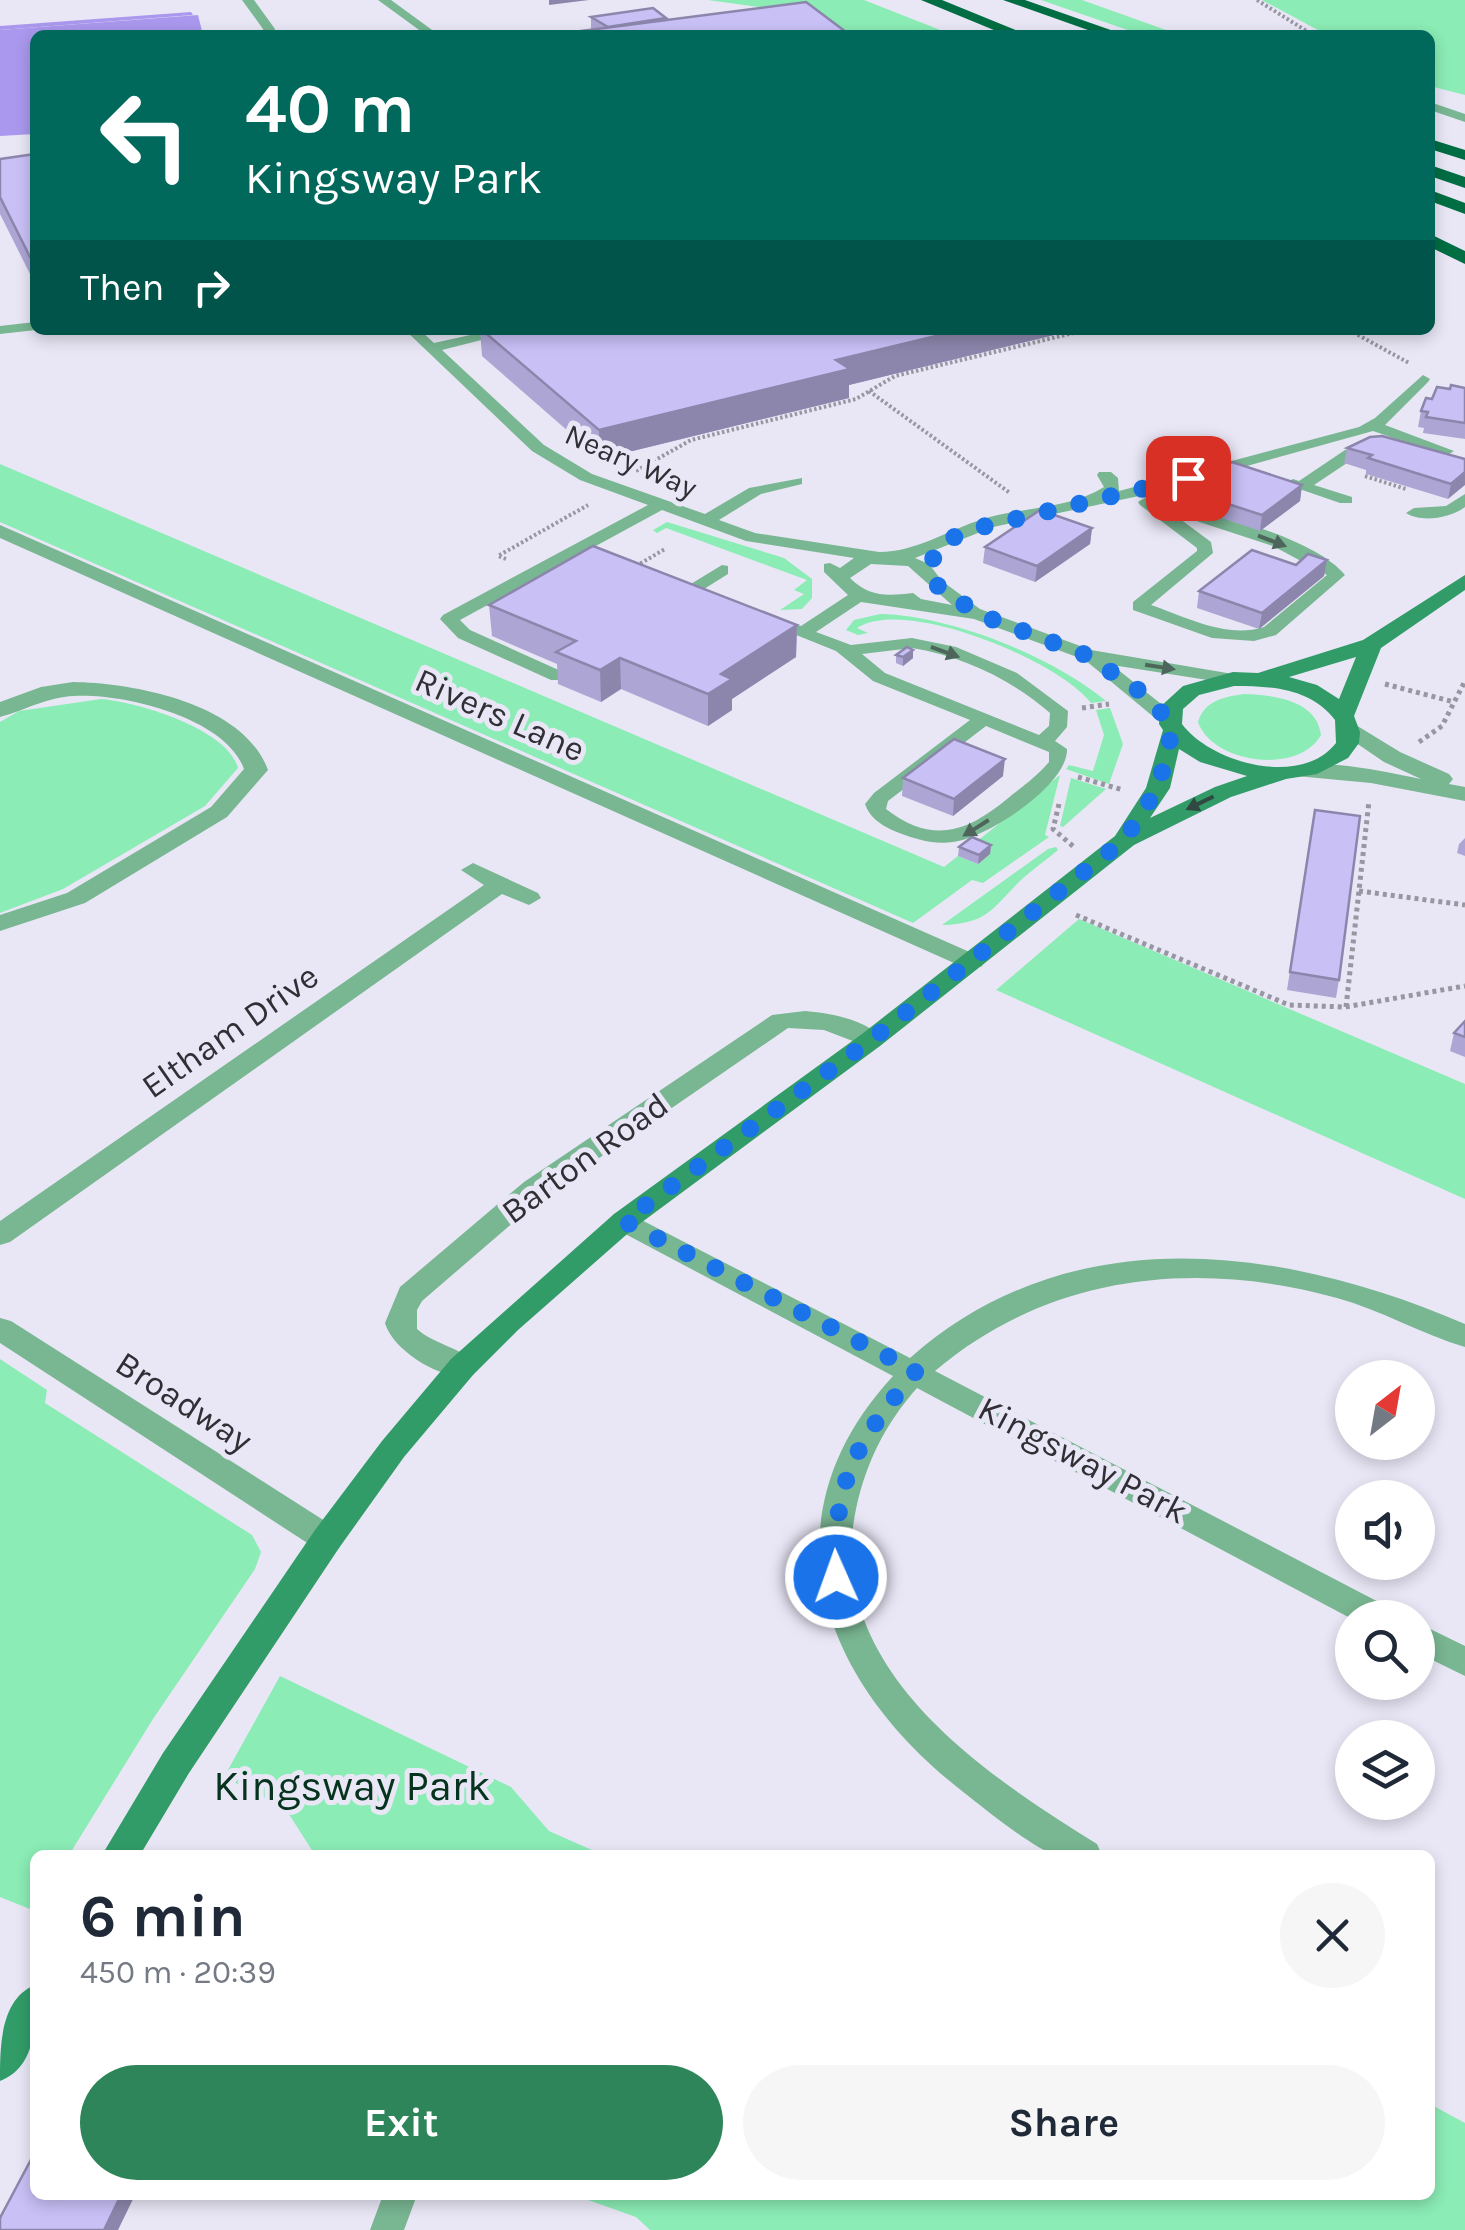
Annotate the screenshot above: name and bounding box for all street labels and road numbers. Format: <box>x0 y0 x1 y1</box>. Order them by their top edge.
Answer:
street label: Neary Way <box>559 416 703 506</box>
street label: Rivers Lane <box>409 659 591 771</box>
street label: Eltham Drive <box>134 955 326 1107</box>
street label: Barton Road <box>494 1084 676 1232</box>
street label: Broadway <box>108 1343 260 1461</box>
street label: Kingsway Park <box>971 1388 1195 1532</box>

